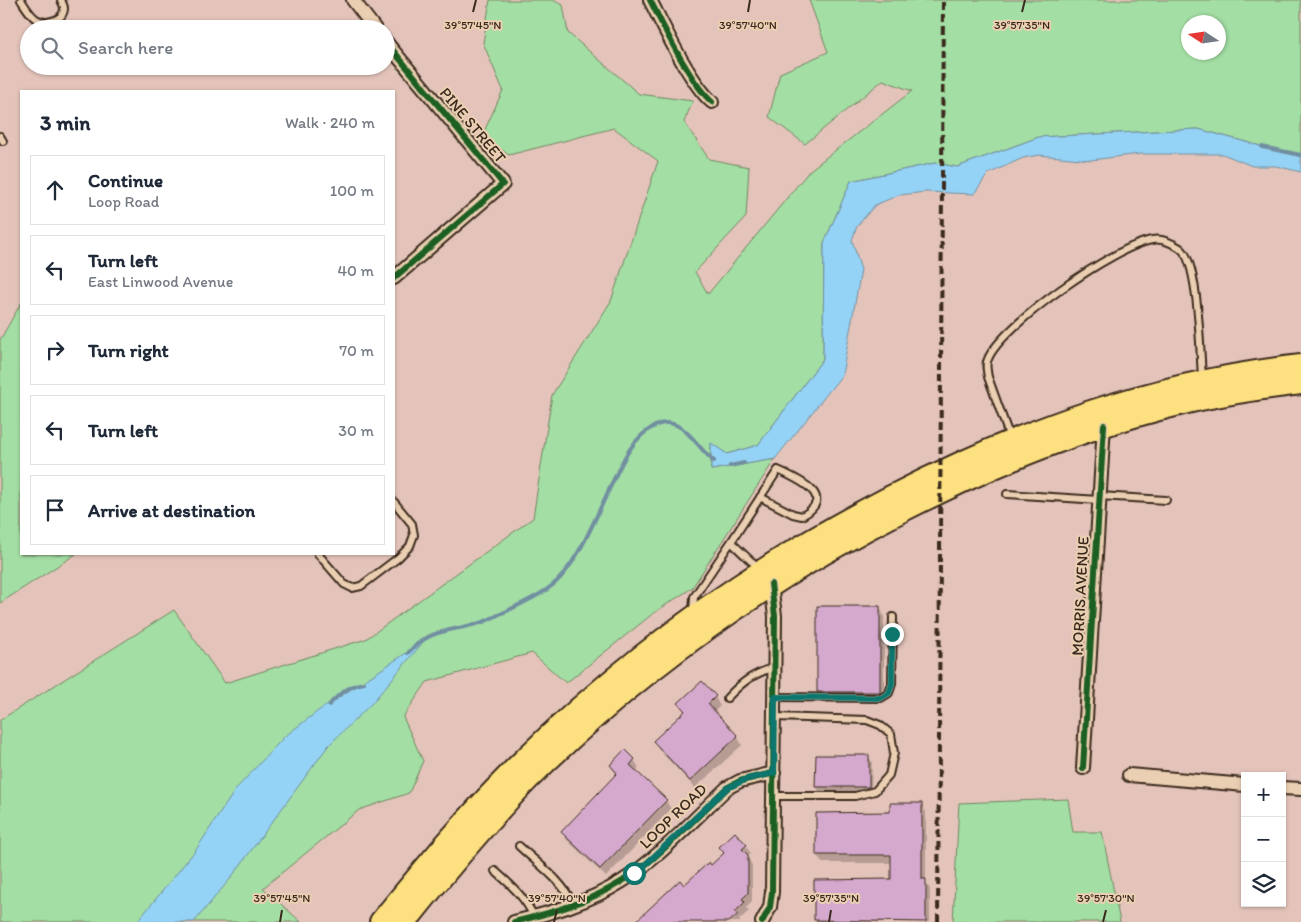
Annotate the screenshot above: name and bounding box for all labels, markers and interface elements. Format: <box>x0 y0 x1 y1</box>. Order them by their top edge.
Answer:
north arrow <box>1181 15 1226 60</box>
text: 39°57'45"N <box>445 18 501 32</box>
text: 39°57'40"N <box>719 18 777 32</box>
text: 39°57'35"N <box>994 18 1050 32</box>
search box <box>20 20 395 75</box>
icon: search <box>38 34 66 62</box>
text: Search here <box>78 36 173 59</box>
street label: PINE STREET <box>436 83 510 167</box>
text: 3 min <box>40 110 90 135</box>
text: Walk · 240 m <box>285 113 375 132</box>
text: Continue <box>88 169 163 192</box>
icon: ahead <box>41 176 69 204</box>
text: 100 m <box>330 181 374 200</box>
text: Loop Road <box>88 192 159 211</box>
text: Turn left <box>88 249 158 272</box>
icon: left <box>41 256 69 284</box>
text: 40 m <box>337 261 374 280</box>
text: East Linwood Avenue <box>88 272 233 291</box>
icon: right <box>41 336 69 364</box>
text: Turn right <box>88 339 169 362</box>
text: 70 m <box>339 341 374 360</box>
icon: left <box>41 416 69 444</box>
text: Turn left <box>88 419 158 442</box>
text: 30 m <box>338 421 374 440</box>
icon: arrive <box>41 496 69 524</box>
text: Arrive at destination <box>88 499 255 522</box>
street label: MORRIS AVENUE <box>1067 536 1093 656</box>
route end <box>881 623 904 646</box>
map controls <box>1241 772 1286 907</box>
button: + <box>1241 772 1286 817</box>
street label: LOOP ROAD <box>635 779 711 853</box>
button: − <box>1241 817 1286 862</box>
route start <box>623 862 646 885</box>
button: layers <box>1241 862 1286 907</box>
text: 39°57'45"N <box>254 891 310 905</box>
text: 39°57'40"N <box>528 891 586 905</box>
text: 39°57'35"N <box>803 891 859 905</box>
text: 39°57'30"N <box>1077 891 1135 905</box>

